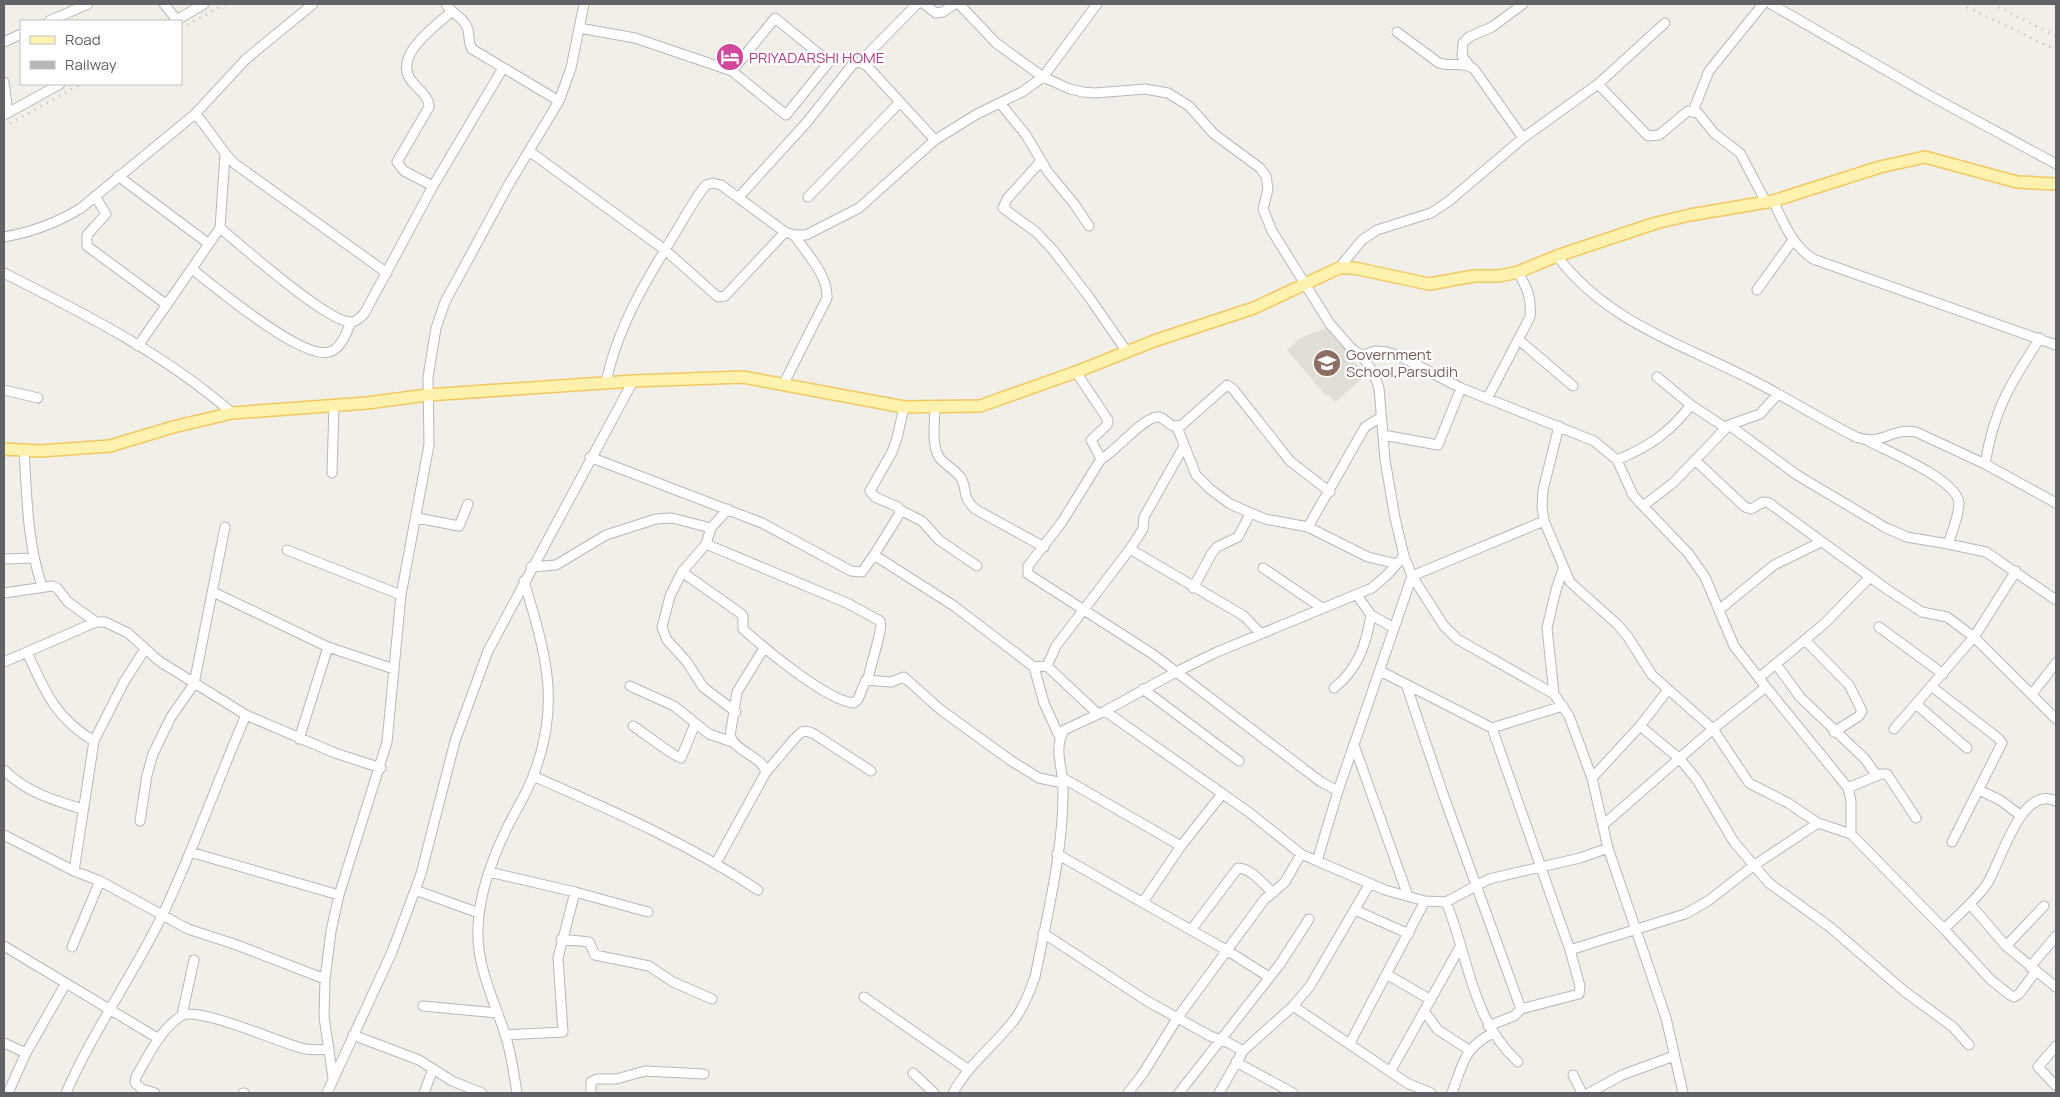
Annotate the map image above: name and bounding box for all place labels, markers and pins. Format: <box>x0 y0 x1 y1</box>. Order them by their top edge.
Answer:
hotel icon: PRIYADARSHI HOME <box>715 42 745 72</box>
place label: PRIYADARSHI HOME <box>749 47 884 68</box>
place label: Government School,Parsudih <box>1346 344 1458 382</box>
school or university icon: Government School,Parsudih <box>1312 348 1342 378</box>

